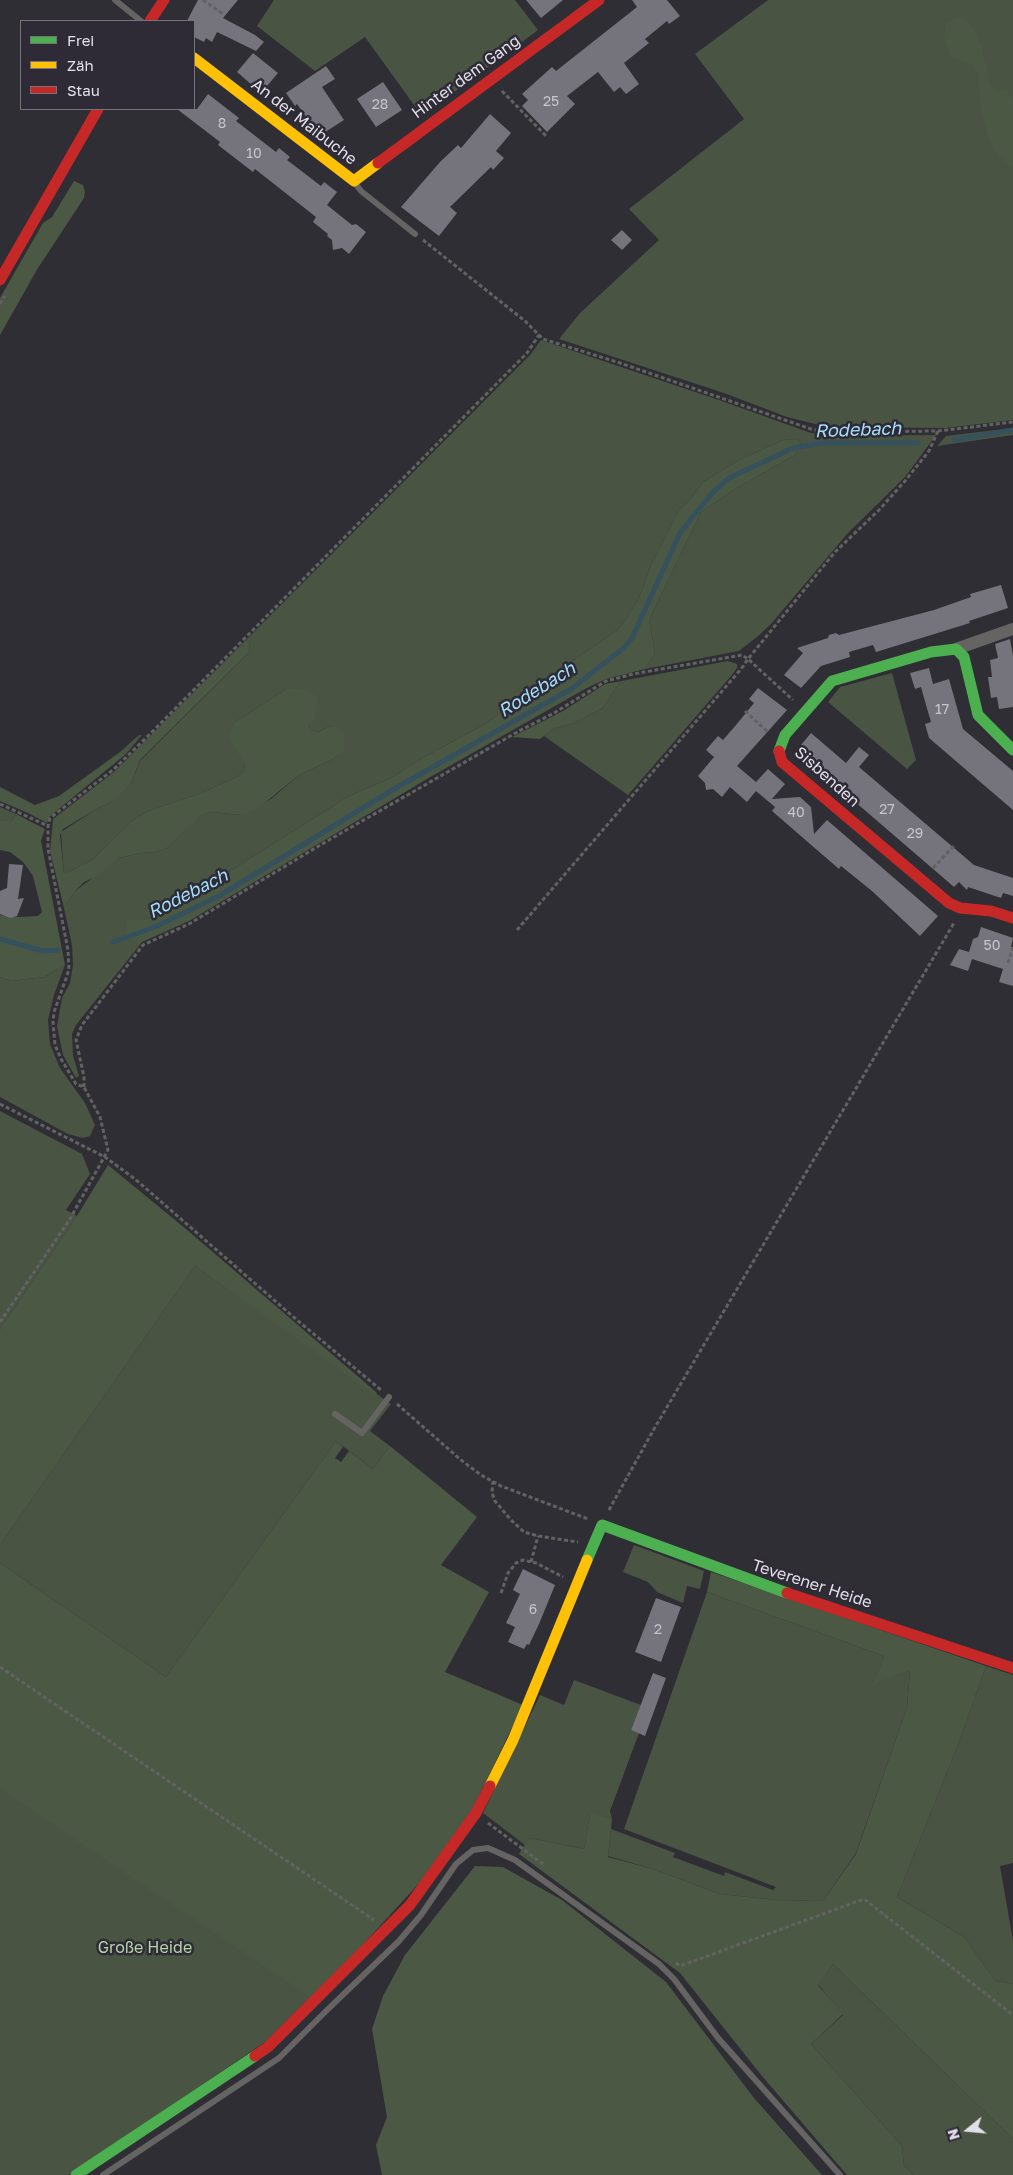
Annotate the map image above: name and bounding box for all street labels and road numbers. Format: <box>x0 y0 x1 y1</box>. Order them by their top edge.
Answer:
street label: Hinter dem Gang <box>408 31 524 123</box>
street label: An der Maibuche <box>248 75 360 169</box>
street label: Sisbenden <box>791 743 863 811</box>
street label: Teverener Heide <box>750 1556 874 1612</box>

